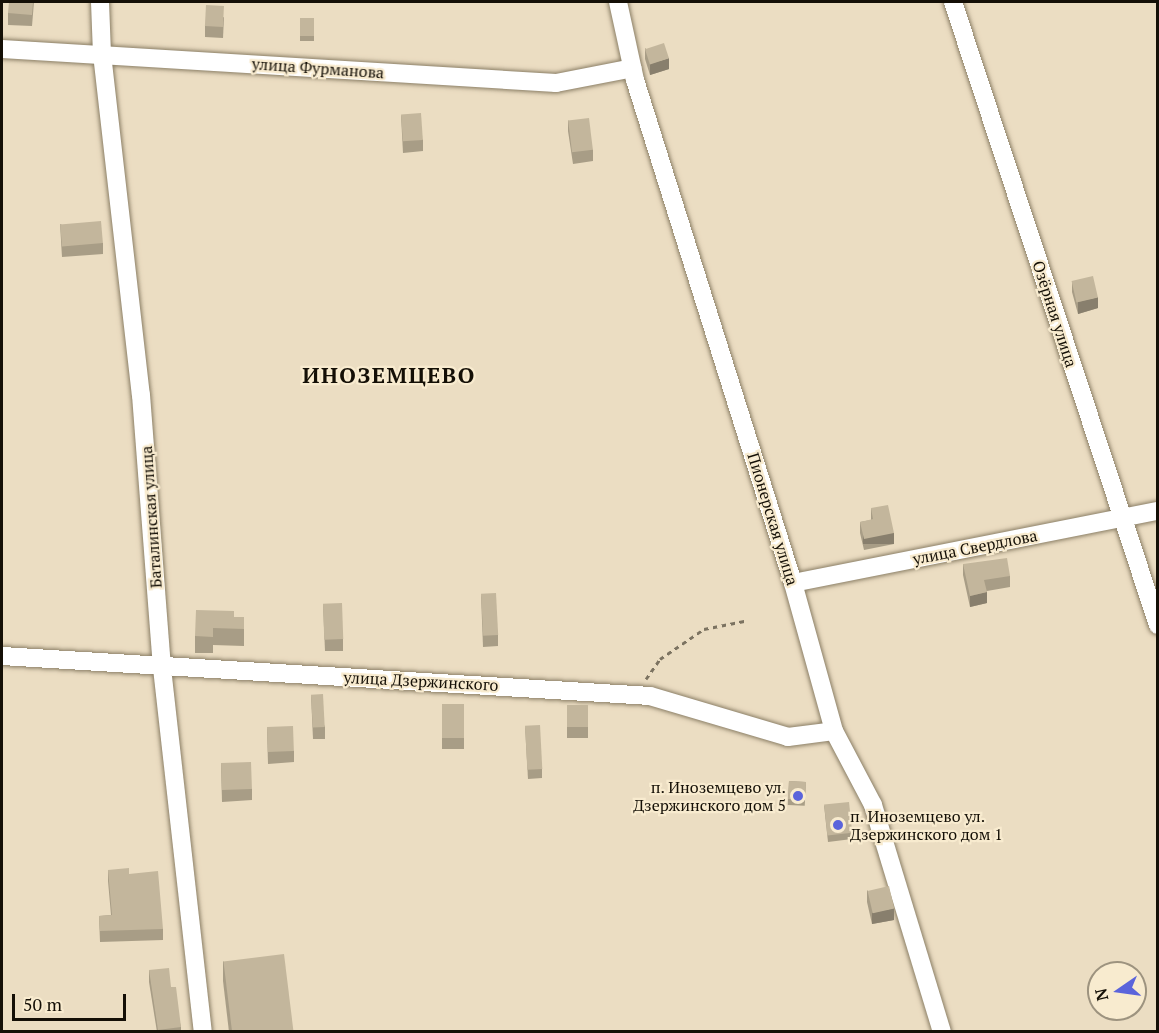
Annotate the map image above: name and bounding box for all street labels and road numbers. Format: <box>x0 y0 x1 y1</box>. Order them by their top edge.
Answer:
street label: улица Фурманова <box>251 54 385 82</box>
street label: Озёрная улица <box>1029 258 1081 370</box>
street label: Баталинская улица <box>136 445 166 589</box>
street label: Пионерская улица <box>744 450 802 588</box>
street label: улица Свердлова <box>911 525 1039 569</box>
street label: улица Дзержинского <box>343 667 499 695</box>

